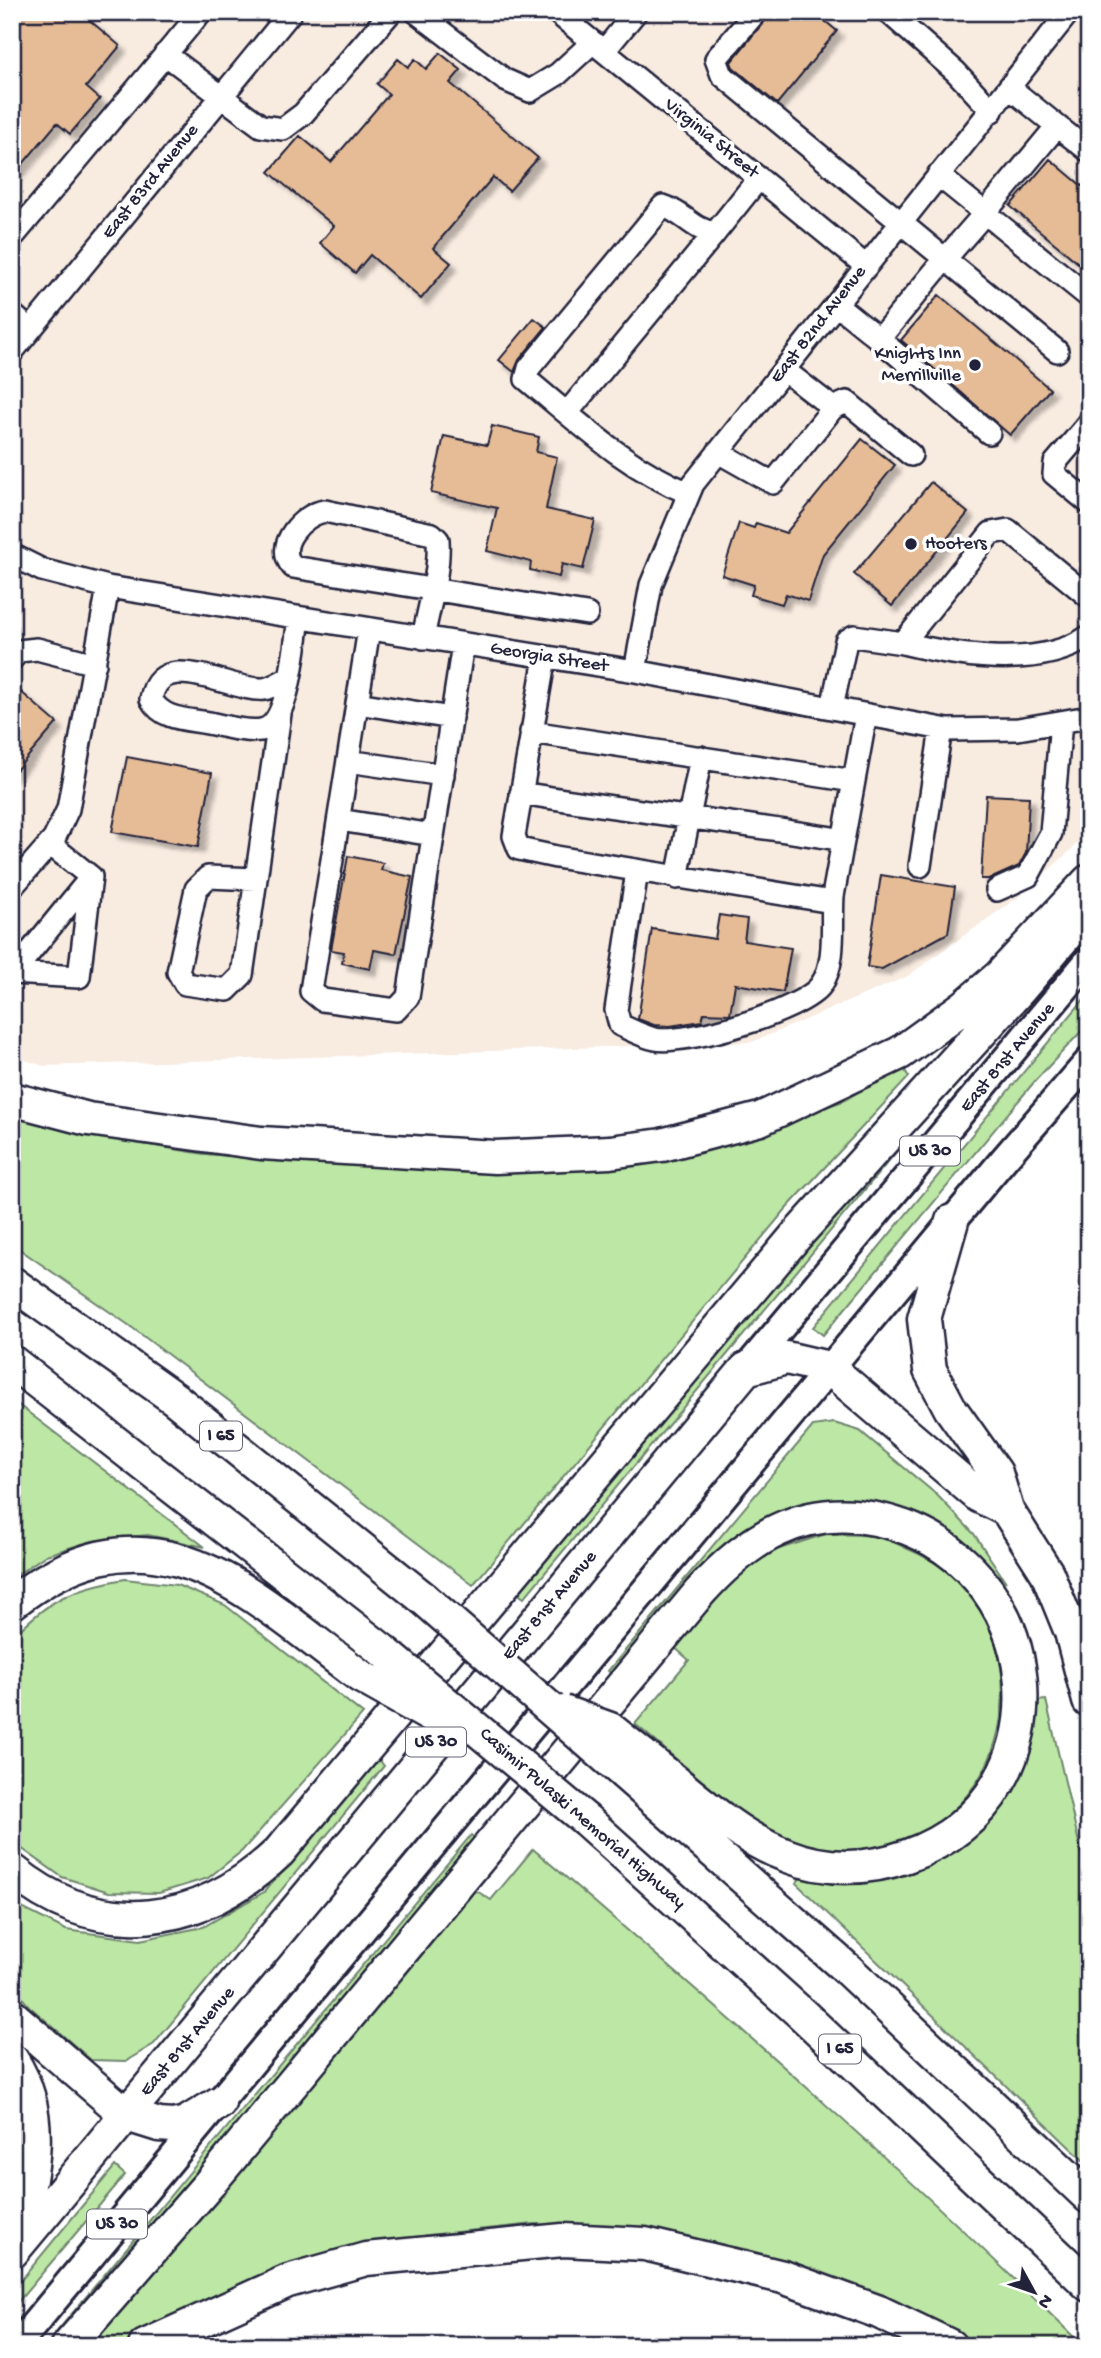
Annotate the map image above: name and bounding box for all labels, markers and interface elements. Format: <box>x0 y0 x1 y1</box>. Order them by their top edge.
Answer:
street label: Virginia Street <box>658 93 765 186</box>
street label: East 83rd Avenue <box>98 120 205 244</box>
street label: East 82nd Avenue <box>766 261 872 388</box>
place label: Knights Inn Merrillville <box>875 343 961 388</box>
marker: Knights Inn Merrillville <box>967 357 983 373</box>
place label: Hooters <box>925 533 988 556</box>
marker: Hooters <box>903 536 919 552</box>
street label: Georgia Street <box>488 637 612 679</box>
street label: East 81st Avenue <box>955 998 1061 1118</box>
road number: US 30 <box>900 1136 960 1166</box>
road number: I 65 <box>200 1422 242 1450</box>
street label: East 81st Avenue <box>497 1546 603 1666</box>
street label: Casimir Pulaski Memorial Highway <box>474 1723 690 1915</box>
road number: US 30 <box>406 1728 466 1756</box>
street label: East 81st Avenue <box>135 1982 241 2102</box>
road number: I 65 <box>819 2035 861 2064</box>
road number: US 30 <box>87 2210 147 2238</box>
north arrow <box>1000 2256 1070 2326</box>
text: N <box>1032 2289 1057 2313</box>

